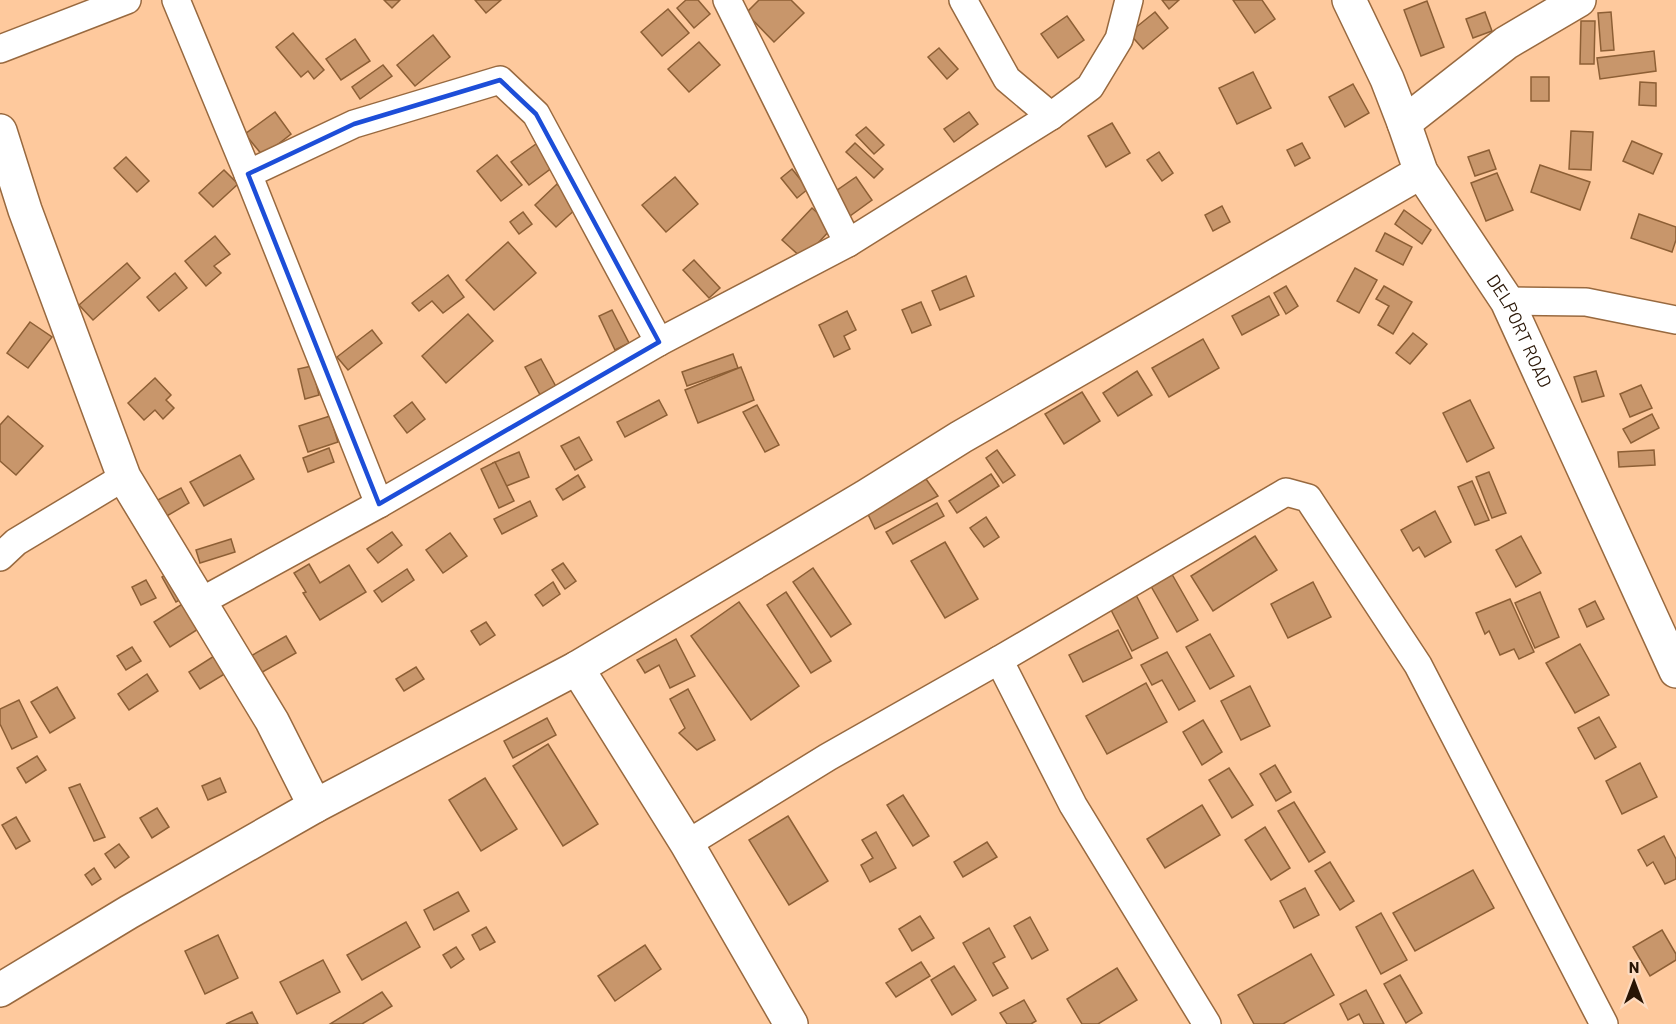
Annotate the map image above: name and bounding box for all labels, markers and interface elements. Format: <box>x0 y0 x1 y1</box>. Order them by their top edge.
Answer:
street label: DELPORT ROAD <box>1482 270 1557 391</box>
north arrow <box>1604 952 1664 1012</box>
text: N <box>1629 957 1639 976</box>

